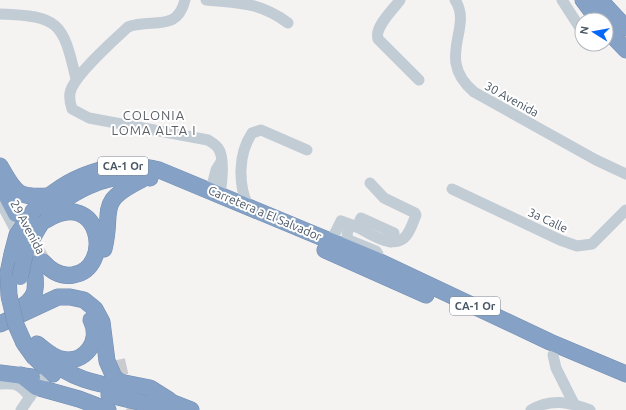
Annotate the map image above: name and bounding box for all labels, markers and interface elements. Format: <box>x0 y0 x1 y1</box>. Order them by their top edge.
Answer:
north arrow <box>574 12 614 52</box>
text: N <box>578 25 591 35</box>
street label: 30 Avenida <box>483 79 541 119</box>
district label: COLONIA LOMA ALTA I <box>111 108 197 137</box>
road number: CA-1 Or <box>98 157 148 175</box>
street label: Carretera a El Salvador <box>206 183 324 243</box>
street label: 29 Avenida <box>8 198 48 256</box>
street label: 3a Calle <box>526 205 570 235</box>
road number: CA-1 Or <box>450 297 500 315</box>

